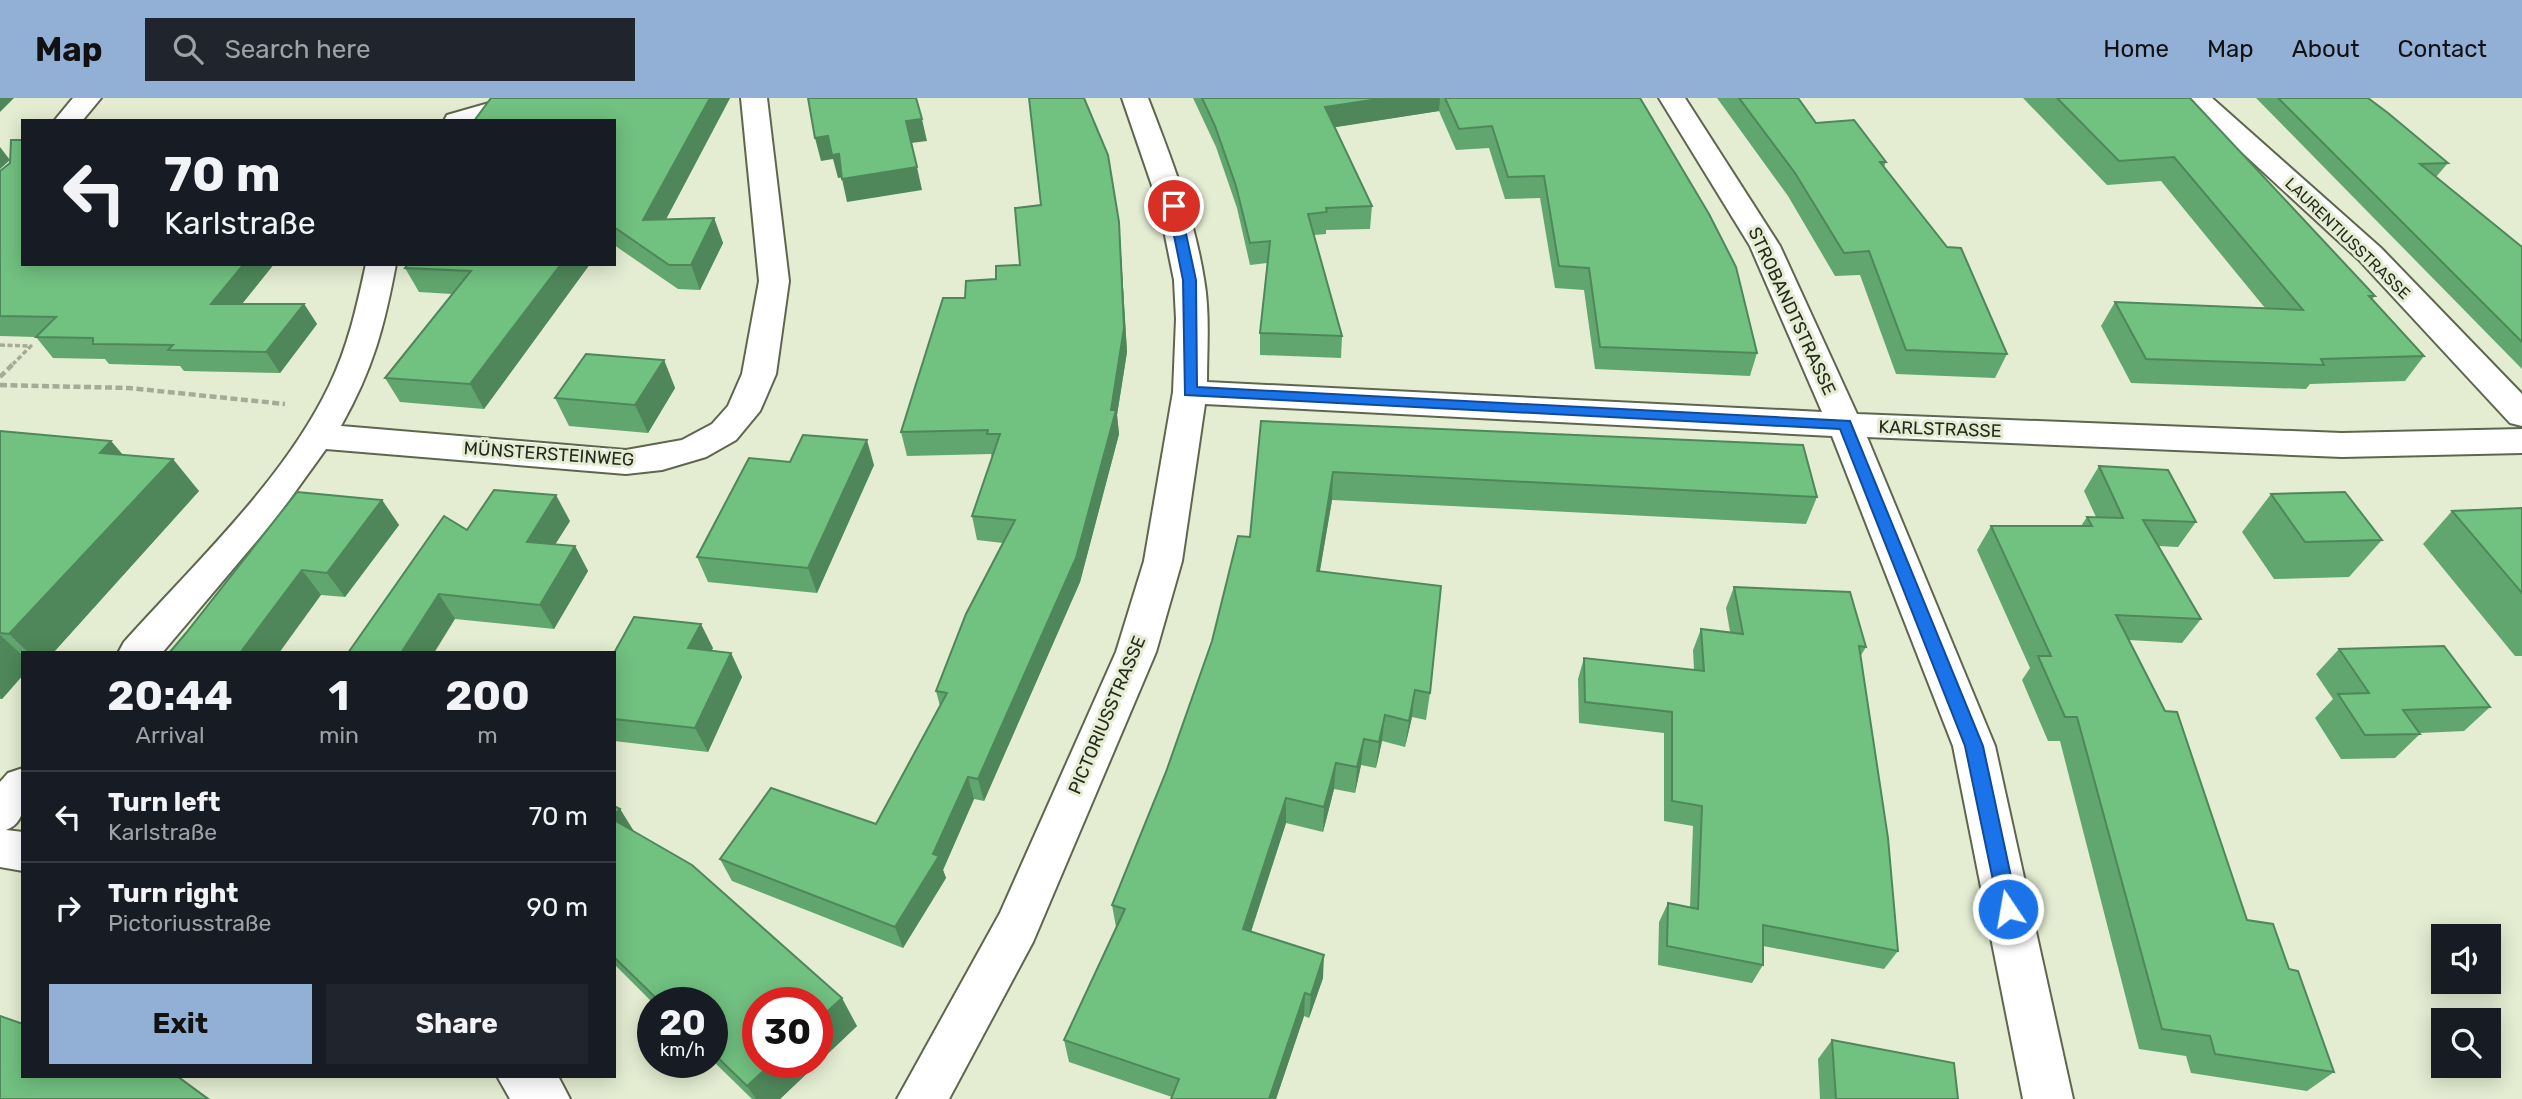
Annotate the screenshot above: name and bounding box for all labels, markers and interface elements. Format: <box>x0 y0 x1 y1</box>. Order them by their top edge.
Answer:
search box <box>145 18 635 81</box>
text: Map <box>35 30 103 69</box>
icon: search <box>169 30 207 68</box>
text: Search here <box>225 34 370 65</box>
text: Home <box>2103 35 2169 63</box>
text: Map <box>2207 35 2254 63</box>
text: About <box>2292 35 2360 63</box>
text: Contact <box>2398 35 2487 63</box>
text: 70 m <box>164 145 281 203</box>
icon: left <box>49 147 140 238</box>
street label: LAURENTIUSSTRASSE <box>2281 174 2414 303</box>
pin <box>1144 176 1204 236</box>
icon: arrive <box>1155 187 1193 225</box>
text: Karlstraße <box>164 204 316 242</box>
street label: STROBANDTSTRASSE <box>1743 224 1841 398</box>
street label: KARLSTRASSE <box>1878 416 2002 442</box>
street label: MÜNSTERSTEINWEG <box>463 437 635 471</box>
street label: PICTORIUSSTRASSE <box>1064 633 1150 797</box>
text: 20:44 <box>107 671 233 721</box>
text: 1 <box>329 671 349 721</box>
text: 200 <box>445 671 530 721</box>
text: Arrival <box>136 721 205 749</box>
text: min <box>319 721 359 749</box>
text: m <box>477 721 498 749</box>
text: Turn left <box>108 787 220 818</box>
icon: left <box>49 798 87 836</box>
text: 70 m <box>529 801 588 832</box>
text: Karlstraße <box>108 818 217 846</box>
position arrow <box>1971 872 2045 946</box>
text: Turn right <box>108 878 238 909</box>
icon: right <box>49 889 87 927</box>
text: 90 m <box>527 892 588 923</box>
text: Pictoriusstraße <box>108 909 272 937</box>
map controls <box>2431 924 2501 1078</box>
button: sound <box>2431 924 2501 994</box>
button: Exit <box>49 984 312 1064</box>
button: Share <box>326 984 588 1064</box>
speed limit sign: 30 <box>742 987 833 1078</box>
text: 20 <box>659 1002 706 1044</box>
button: search <box>2431 1008 2501 1078</box>
text: km/h <box>660 1039 705 1061</box>

